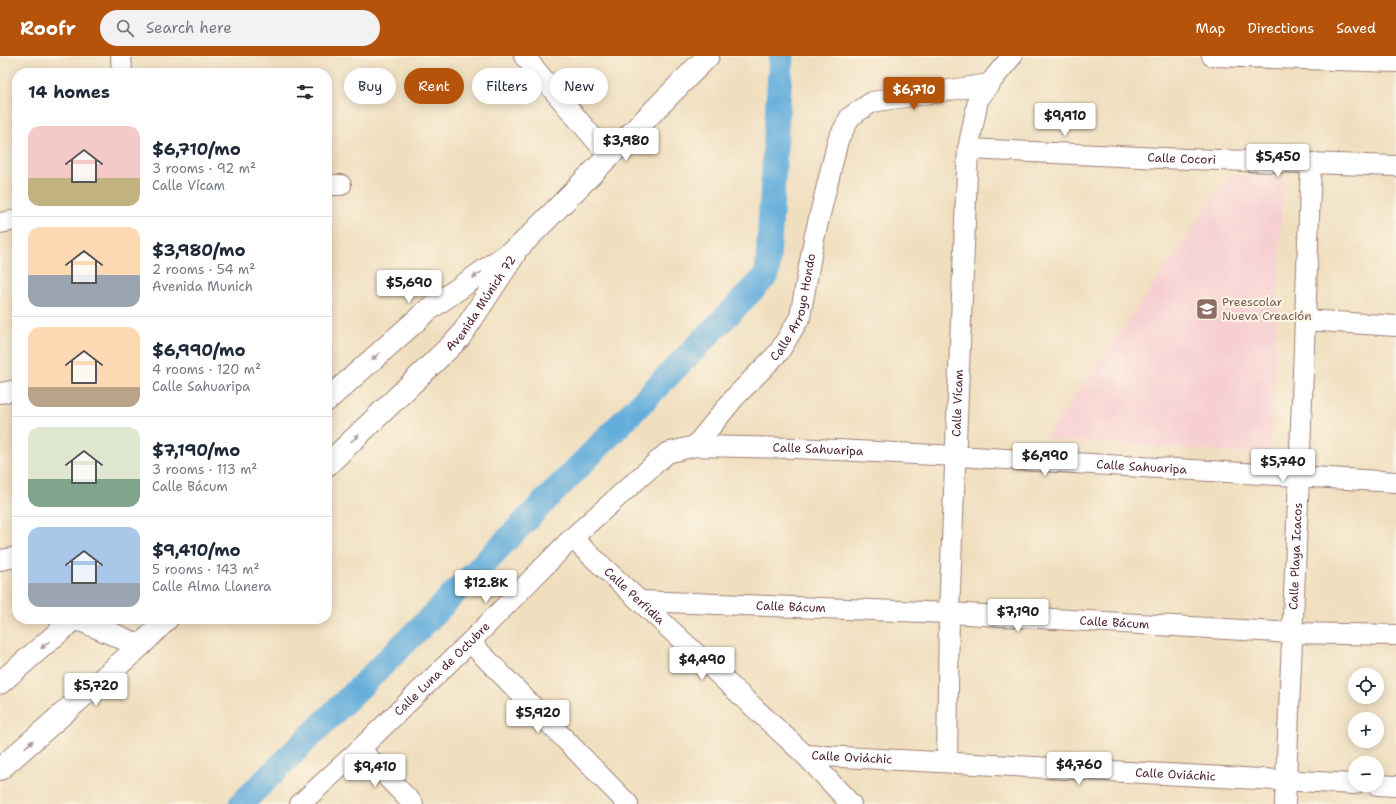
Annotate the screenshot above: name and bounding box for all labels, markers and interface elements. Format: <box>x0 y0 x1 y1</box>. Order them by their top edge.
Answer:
search box <box>100 10 380 46</box>
text: Roofr <box>20 16 76 41</box>
icon: search <box>114 17 136 39</box>
text: Search here <box>146 18 232 38</box>
text: Map <box>1196 19 1226 37</box>
text: Directions <box>1248 19 1314 37</box>
text: Saved <box>1336 19 1376 37</box>
chip: Buy <box>344 68 396 104</box>
chip: Rent <box>404 68 464 104</box>
chip: Filters <box>472 68 542 104</box>
chip: New <box>550 68 608 104</box>
pin: $6,710 <box>881 77 947 111</box>
text: 14 homes <box>28 81 110 103</box>
icon: filters <box>294 81 316 103</box>
text: $6,710 <box>892 81 936 98</box>
pin: $9,910 <box>1032 103 1098 137</box>
text: $9,910 <box>1044 107 1086 124</box>
pin: $3,980 <box>593 128 659 162</box>
text: $3,980 <box>603 132 649 149</box>
text: $6,710/mo <box>152 138 241 160</box>
icon: home <box>60 142 108 190</box>
pin: $5,450 <box>1245 144 1311 178</box>
text: $5,450 <box>1255 148 1301 165</box>
street label: Calle Cocori <box>1147 149 1216 168</box>
text: 3 rooms · 92 m² <box>152 160 256 177</box>
text: Calle Vícam <box>152 177 225 194</box>
text: $3,980/mo <box>152 239 245 261</box>
icon: home <box>60 243 108 291</box>
street label: Avenida Múnich 72 <box>442 252 519 355</box>
street label: Calle Arroyo Hondo <box>767 252 819 364</box>
text: 2 rooms · 54 m² <box>152 261 255 278</box>
pin: $5,690 <box>376 270 442 304</box>
one-way arrow <box>472 271 483 279</box>
text: $5,690 <box>386 274 432 291</box>
text: Avenida Munich <box>152 278 253 295</box>
place label: Preescolar Nueva Creación <box>1222 294 1312 324</box>
school or university icon: Preescolar Nueva Creación <box>1194 296 1220 322</box>
text: $6,990/mo <box>152 339 245 361</box>
icon: home <box>60 343 108 391</box>
one-way arrow <box>371 352 381 361</box>
text: 4 rooms · 120 m² <box>152 361 261 378</box>
street label: Calle Vícam <box>948 369 967 437</box>
text: Calle Sahuaripa <box>152 378 250 395</box>
one-way arrow <box>350 433 360 443</box>
text: $7,190/mo <box>152 439 240 461</box>
street label: Calle Sahuaripa <box>773 440 864 459</box>
icon: home <box>60 443 108 491</box>
pin: $6,990 <box>1012 443 1078 477</box>
text: $6,990 <box>1022 447 1068 464</box>
pin: $5,740 <box>1250 449 1316 483</box>
text: $5,740 <box>1260 453 1306 470</box>
street label: Calle Sahuaripa <box>1096 456 1188 478</box>
text: 3 rooms · 113 m² <box>152 461 257 478</box>
text: Calle Bácum <box>152 478 228 495</box>
street label: Calle Playa Icacos <box>1285 502 1306 610</box>
text: $9,410/mo <box>152 539 241 561</box>
icon: home <box>60 543 108 591</box>
text: 5 rooms · 143 m² <box>152 561 260 578</box>
street label: Calle Perfidia <box>601 564 668 628</box>
pin: $12.8K <box>453 570 519 604</box>
text: $12.8K <box>464 574 508 591</box>
text: Calle Alma Llanera <box>152 578 271 595</box>
street label: Calle Bácum <box>756 597 826 616</box>
pin: $7,190 <box>985 599 1051 633</box>
text: $7,190 <box>997 603 1039 620</box>
street label: Calle Bácum <box>1079 613 1150 633</box>
street label: Calle Luna de Octubre <box>391 618 493 719</box>
one-way arrow <box>39 640 50 649</box>
pin: $4,490 <box>669 647 735 681</box>
text: $4,490 <box>679 651 726 668</box>
map controls <box>1348 668 1384 792</box>
button: locate <box>1348 668 1384 704</box>
pin: $5,720 <box>63 673 129 707</box>
text: $5,720 <box>73 677 119 694</box>
pin: $5,920 <box>505 700 571 734</box>
text: $5,920 <box>515 704 561 721</box>
button: + <box>1348 712 1384 748</box>
one-way arrow <box>24 739 34 748</box>
street label: Calle Oviáchic <box>811 747 893 768</box>
pin: $4,760 <box>1046 752 1112 786</box>
pin: $9,410 <box>342 754 408 788</box>
text: $4,760 <box>1056 756 1102 773</box>
button: − <box>1348 756 1384 792</box>
text: $9,410 <box>353 758 397 775</box>
street label: Calle Oviáchic <box>1135 764 1216 785</box>

